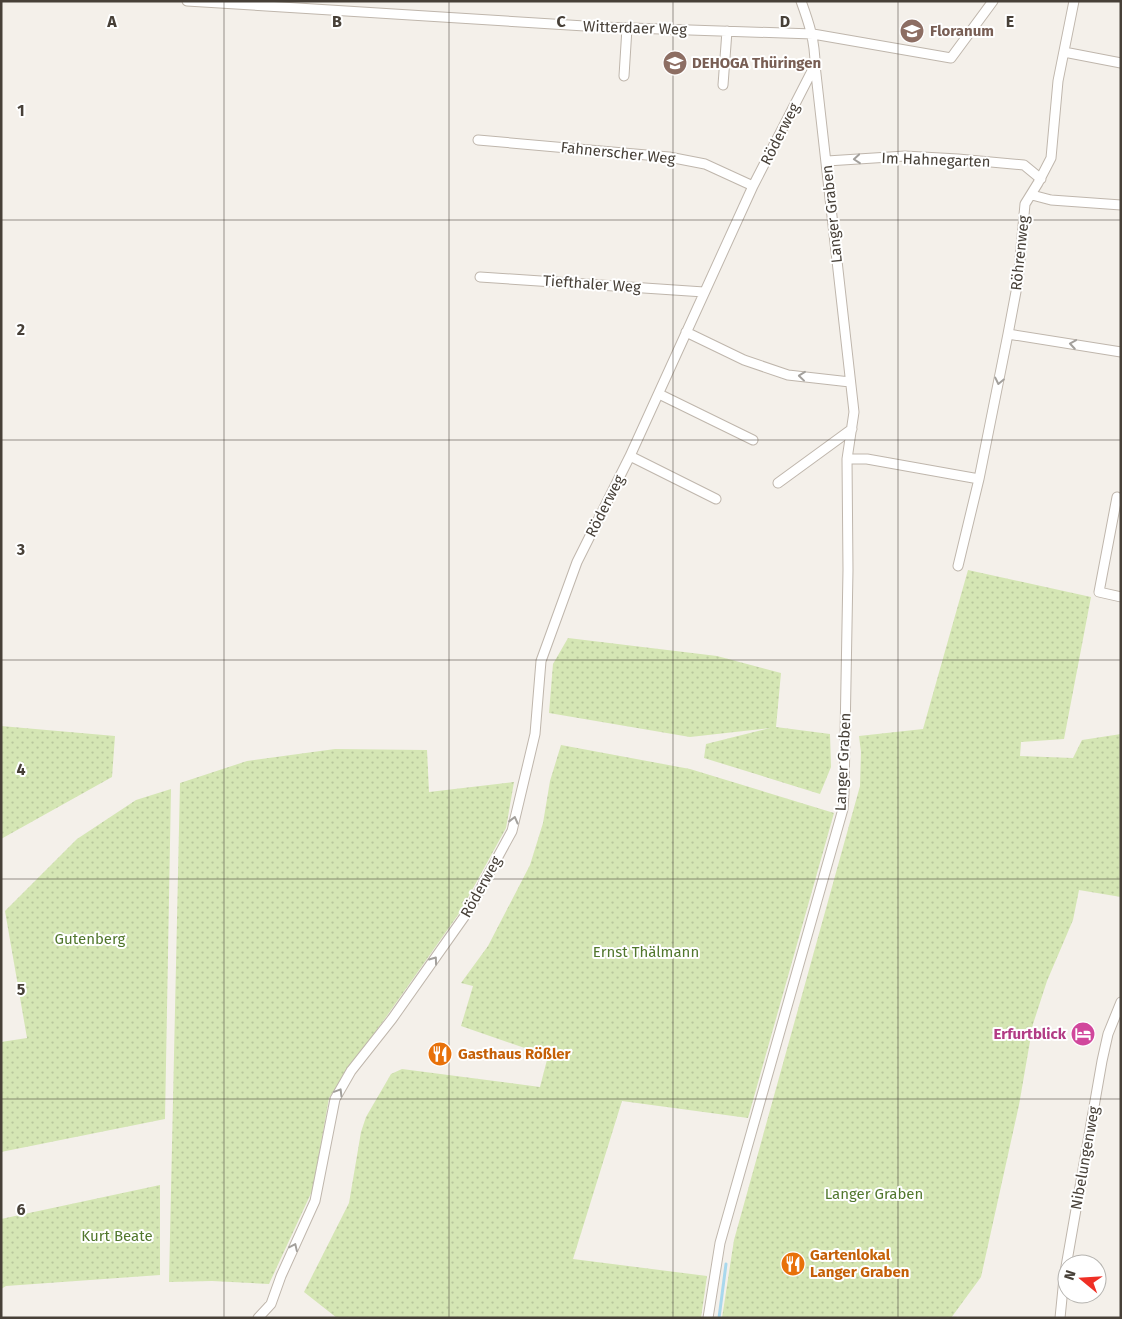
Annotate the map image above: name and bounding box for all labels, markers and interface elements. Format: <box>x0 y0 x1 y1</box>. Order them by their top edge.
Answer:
text: A <box>106 12 117 31</box>
text: B <box>332 12 342 31</box>
text: C <box>556 12 566 31</box>
text: D <box>780 12 790 31</box>
text: E <box>1006 12 1014 31</box>
street label: Witterdaer Weg <box>583 17 687 39</box>
school or university icon: Floranum <box>899 18 925 44</box>
place label: Floranum <box>930 22 994 40</box>
school or university icon: DEHOGA Thüringen <box>662 50 688 76</box>
place label: DEHOGA Thüringen <box>692 54 821 72</box>
street label: Röderweg <box>757 100 803 168</box>
text: 1 <box>17 101 25 120</box>
street label: Fahnerscher Weg <box>560 138 676 168</box>
street label: Im Hahnegarten <box>881 149 991 171</box>
one-way arrow <box>853 153 861 164</box>
street label: Langer Graben <box>818 164 846 264</box>
street label: Röhrenweg <box>1007 214 1033 291</box>
street label: Tiefthaler Weg <box>543 272 642 296</box>
text: 2 <box>17 320 25 339</box>
one-way arrow <box>1068 339 1077 349</box>
one-way arrow <box>797 371 805 382</box>
one-way arrow <box>994 377 1004 386</box>
street label: Röderweg <box>582 472 628 540</box>
text: 3 <box>16 540 25 559</box>
street label: Langer Graben <box>831 712 855 812</box>
text: 4 <box>16 760 26 779</box>
one-way arrow <box>508 816 519 825</box>
street label: Röderweg <box>457 853 505 921</box>
park label: Gutenberg <box>55 930 126 948</box>
park label: Ernst Thälmann <box>593 943 699 961</box>
one-way arrow <box>428 956 437 966</box>
text: 5 <box>17 980 26 999</box>
hotel icon: Erfurtblick <box>1070 1021 1096 1047</box>
place label: Erfurtblick <box>993 1025 1067 1043</box>
restaurant icon: Gasthaus Rößler <box>427 1041 453 1067</box>
place label: Gasthaus Rößler <box>458 1045 572 1063</box>
one-way arrow <box>333 1089 343 1098</box>
street label: Nibelungenweg <box>1067 1105 1103 1211</box>
park label: Langer Graben <box>825 1185 923 1203</box>
text: 6 <box>16 1200 26 1219</box>
park label: Kurt Beate <box>81 1227 153 1245</box>
one-way arrow <box>287 1243 298 1252</box>
place label: Gartenlokal Langer Graben <box>810 1246 909 1281</box>
restaurant icon: Gartenlokal Langer Graben <box>780 1251 806 1277</box>
north arrow <box>1057 1254 1107 1304</box>
text: N <box>1061 1268 1080 1282</box>

